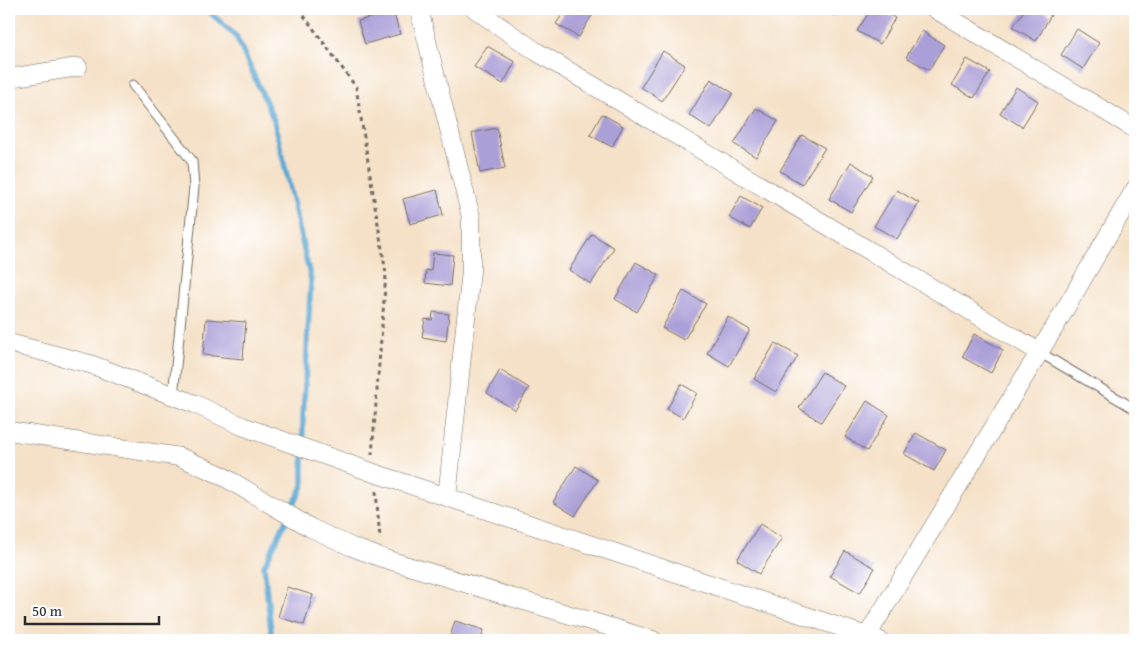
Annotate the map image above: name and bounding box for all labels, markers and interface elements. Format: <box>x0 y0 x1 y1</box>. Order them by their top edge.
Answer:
scale bar <box>25 594 159 626</box>
text: 50 m <box>32 600 63 621</box>

